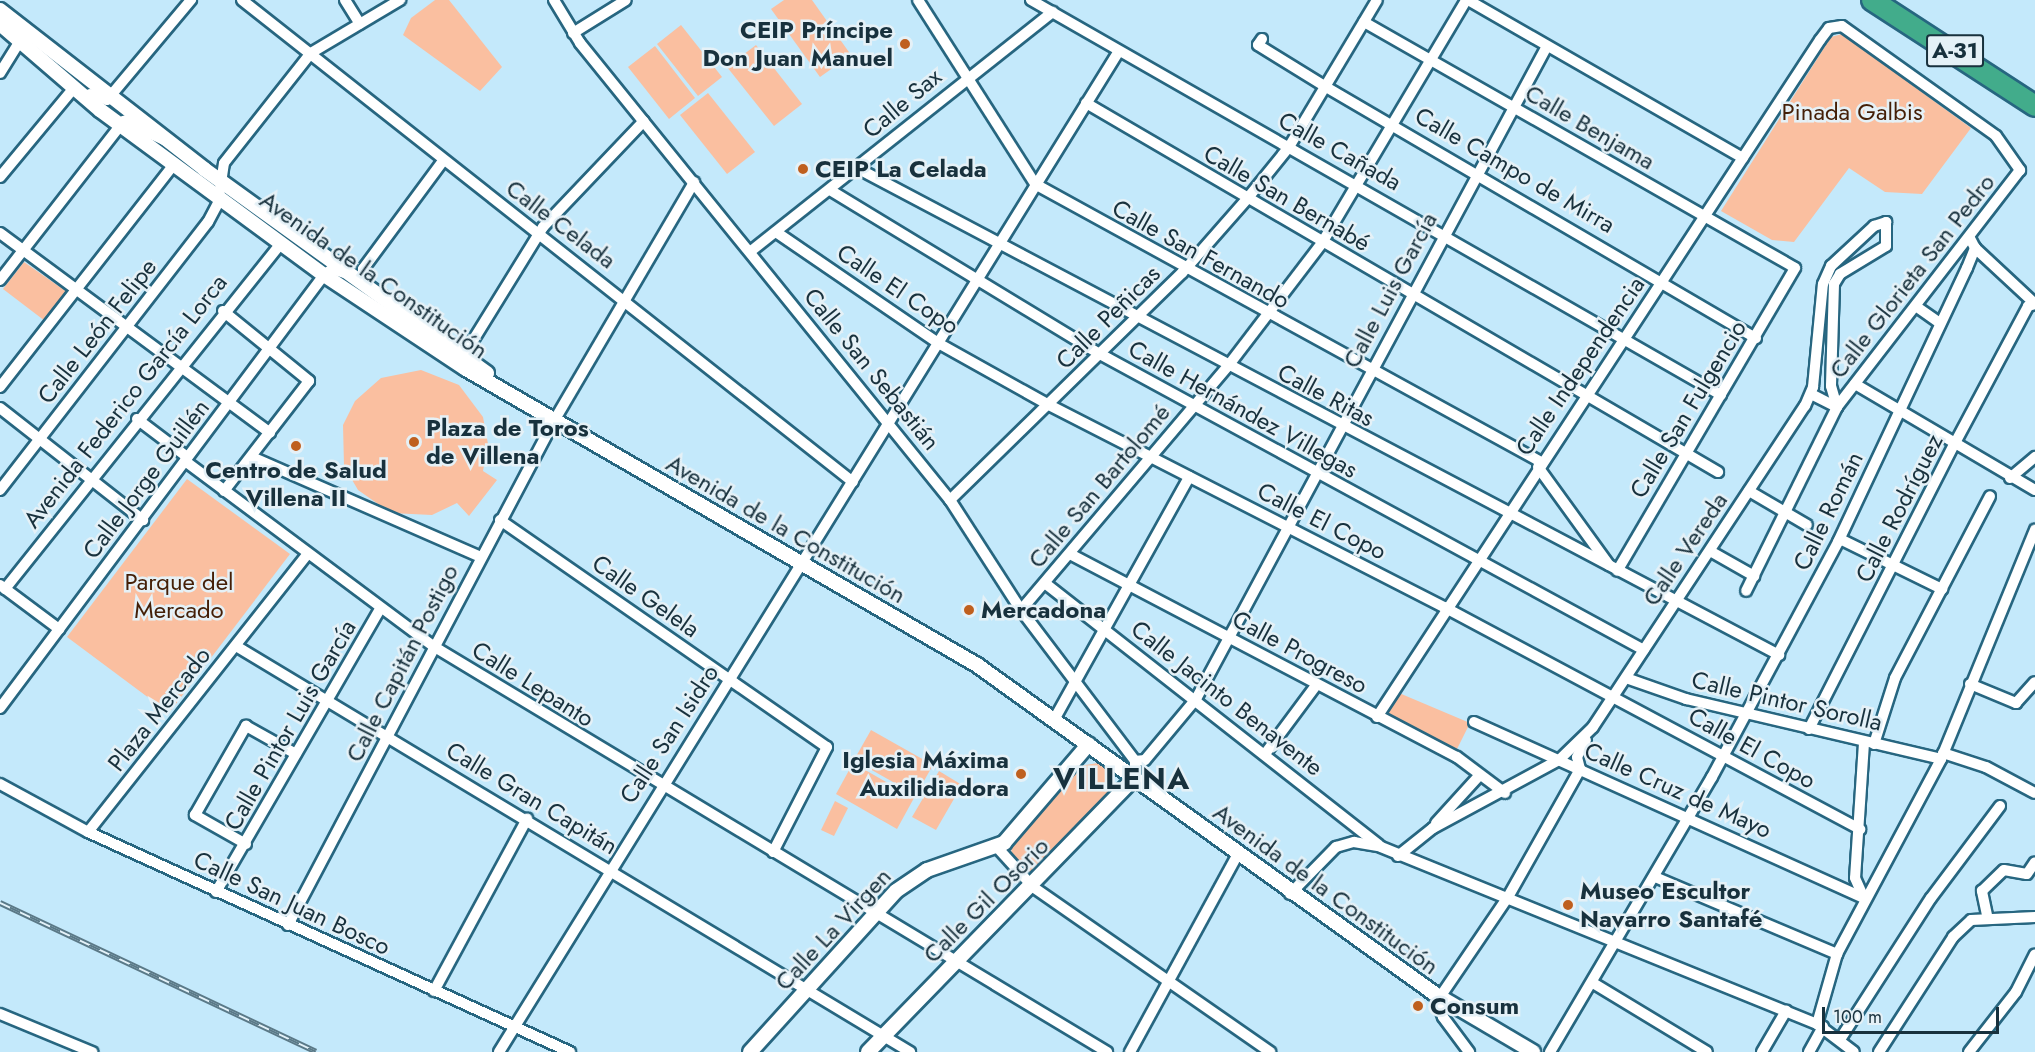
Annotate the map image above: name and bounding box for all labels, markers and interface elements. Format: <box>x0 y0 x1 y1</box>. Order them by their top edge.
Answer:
place label: CEIP Príncipe Don Juan Manuel <box>702 16 893 72</box>
road number: A-31 <box>1925 32 1985 70</box>
marker: CEIP Príncipe Don Juan Manuel <box>898 37 912 51</box>
street label: Calle Sax <box>857 62 947 144</box>
street label: Calle Benjama <box>1520 78 1660 176</box>
park label: Pinada Galbis <box>1781 98 1923 126</box>
street label: Calle Campo de Mirra <box>1410 101 1620 239</box>
street label: Calle Cañada <box>1274 105 1406 197</box>
street label: Calle San Bernabé <box>1199 139 1375 257</box>
place label: CEIP La Celada <box>815 155 987 183</box>
marker: CEIP La Celada <box>796 162 810 176</box>
street label: Calle Glorieta San Pedro <box>1823 168 2001 384</box>
street label: Calle Celada <box>501 173 621 275</box>
street label: Avenida de la Constitución <box>255 185 493 365</box>
street label: Calle San Fernando <box>1107 193 1295 315</box>
street label: Calle Luis García <box>1337 207 1443 373</box>
street label: Calle El Copo <box>832 238 964 340</box>
street label: Calle León Felipe <box>31 253 163 409</box>
street label: Calle Peñicas <box>1050 259 1166 375</box>
street label: Avenida Federico García Lorca <box>17 269 233 533</box>
street label: Calle Independencia <box>1509 271 1651 461</box>
street label: Calle San Sebastián <box>798 282 946 456</box>
street label: Calle San Fulgencio <box>1624 315 1752 503</box>
street label: Calle Hernández Villegas <box>1123 334 1363 484</box>
street label: Calle Ritas <box>1273 358 1379 432</box>
street label: Calle Jorge Guillén <box>77 394 215 564</box>
street label: Calle San Bartolomé <box>1022 398 1176 574</box>
place label: Plaza de Toros de Villena <box>426 414 589 470</box>
street label: Calle Rodríguez <box>1849 429 1949 587</box>
marker: Plaza de Toros de Villena <box>407 435 421 449</box>
marker: Centro de Salud Villena II <box>289 439 303 453</box>
street label: Calle Román <box>1787 447 1869 575</box>
street label: Avenida de la Constitución <box>661 449 911 609</box>
place label: Centro de Salud Villena II <box>205 456 387 512</box>
street label: Calle El Copo <box>1253 476 1391 566</box>
street label: Calle Vereda <box>1637 487 1733 611</box>
street label: Calle Gelela <box>587 549 705 643</box>
street label: Calle Capitán Postigo <box>340 559 464 767</box>
park label: Parque del Mercado <box>124 568 234 624</box>
place label: Mercadona <box>981 596 1106 624</box>
marker: Mercadona <box>962 603 976 617</box>
street label: Calle Progreso <box>1227 604 1373 700</box>
street label: Calle Jacinto Benavente <box>1125 614 1329 782</box>
street label: Calle Pintor Luis García <box>218 615 362 835</box>
street label: Calle Lepanto <box>467 635 599 733</box>
street label: Plaza Mercado <box>102 641 216 777</box>
street label: Calle San Isidro <box>613 659 725 809</box>
street label: Calle Pintor Sorolla <box>1689 665 1885 737</box>
street label: Calle El Copo <box>1683 701 1821 795</box>
street label: Calle Gran Capitán <box>441 736 623 860</box>
street label: Calle Cruz de Mayo <box>1580 736 1776 844</box>
place label: Iglesia Máxima Auxilidiadora <box>842 746 1009 802</box>
district label: VILLENA <box>1053 761 1191 797</box>
marker: Iglesia Máxima Auxilidiadora <box>1014 767 1028 781</box>
street label: Avenida de la Constitución <box>1208 798 1444 980</box>
street label: Calle Gil Osorio <box>917 831 1055 969</box>
street label: Calle San Juan Bosco <box>189 845 395 961</box>
street label: Calle La Virgen <box>769 862 897 996</box>
place label: Museo Escultor Navarro Santafé <box>1580 877 1762 933</box>
marker: Museo Escultor Navarro Santafé <box>1561 898 1575 912</box>
place label: Consum <box>1430 992 1519 1020</box>
scale bar <box>1825 995 2002 1033</box>
marker: Consum <box>1411 999 1425 1013</box>
text: 100 m <box>1833 1004 1882 1030</box>

